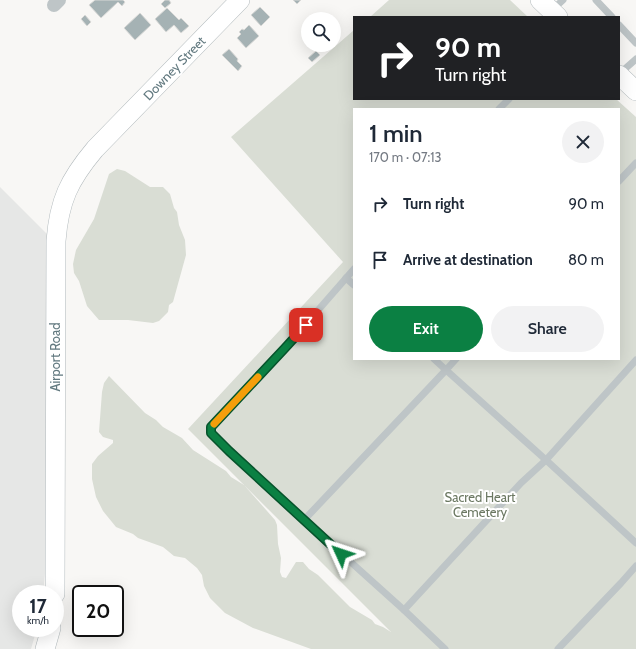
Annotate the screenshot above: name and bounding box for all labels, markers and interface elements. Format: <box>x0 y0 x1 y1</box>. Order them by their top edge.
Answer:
map controls <box>301 12 341 52</box>
button: search <box>301 12 341 52</box>
text: 90 m <box>435 30 501 64</box>
street label: Downey Street <box>140 32 209 103</box>
icon: right <box>369 32 421 84</box>
text: Turn right <box>435 64 506 86</box>
text: 1 min <box>369 119 423 148</box>
button: close <box>562 121 604 163</box>
text: 170 m · 07:13 <box>369 149 441 165</box>
icon: right <box>369 193 391 215</box>
text: Turn right <box>403 195 464 213</box>
text: 90 m <box>568 195 604 213</box>
icon: arrive <box>369 249 391 271</box>
text: Arrive at destination <box>403 251 533 269</box>
text: 80 m <box>568 251 604 269</box>
button: Exit <box>369 306 483 352</box>
button: Share <box>491 306 604 352</box>
pin <box>289 308 323 342</box>
icon: arrive <box>295 314 317 336</box>
street label: Airport Road <box>47 323 63 391</box>
park label: Sacred Heart Cemetery <box>445 489 516 520</box>
position arrow <box>320 533 362 575</box>
speed limit sign: 20 <box>72 585 124 637</box>
text: 17 <box>29 594 47 618</box>
text: km/h <box>27 614 49 627</box>

